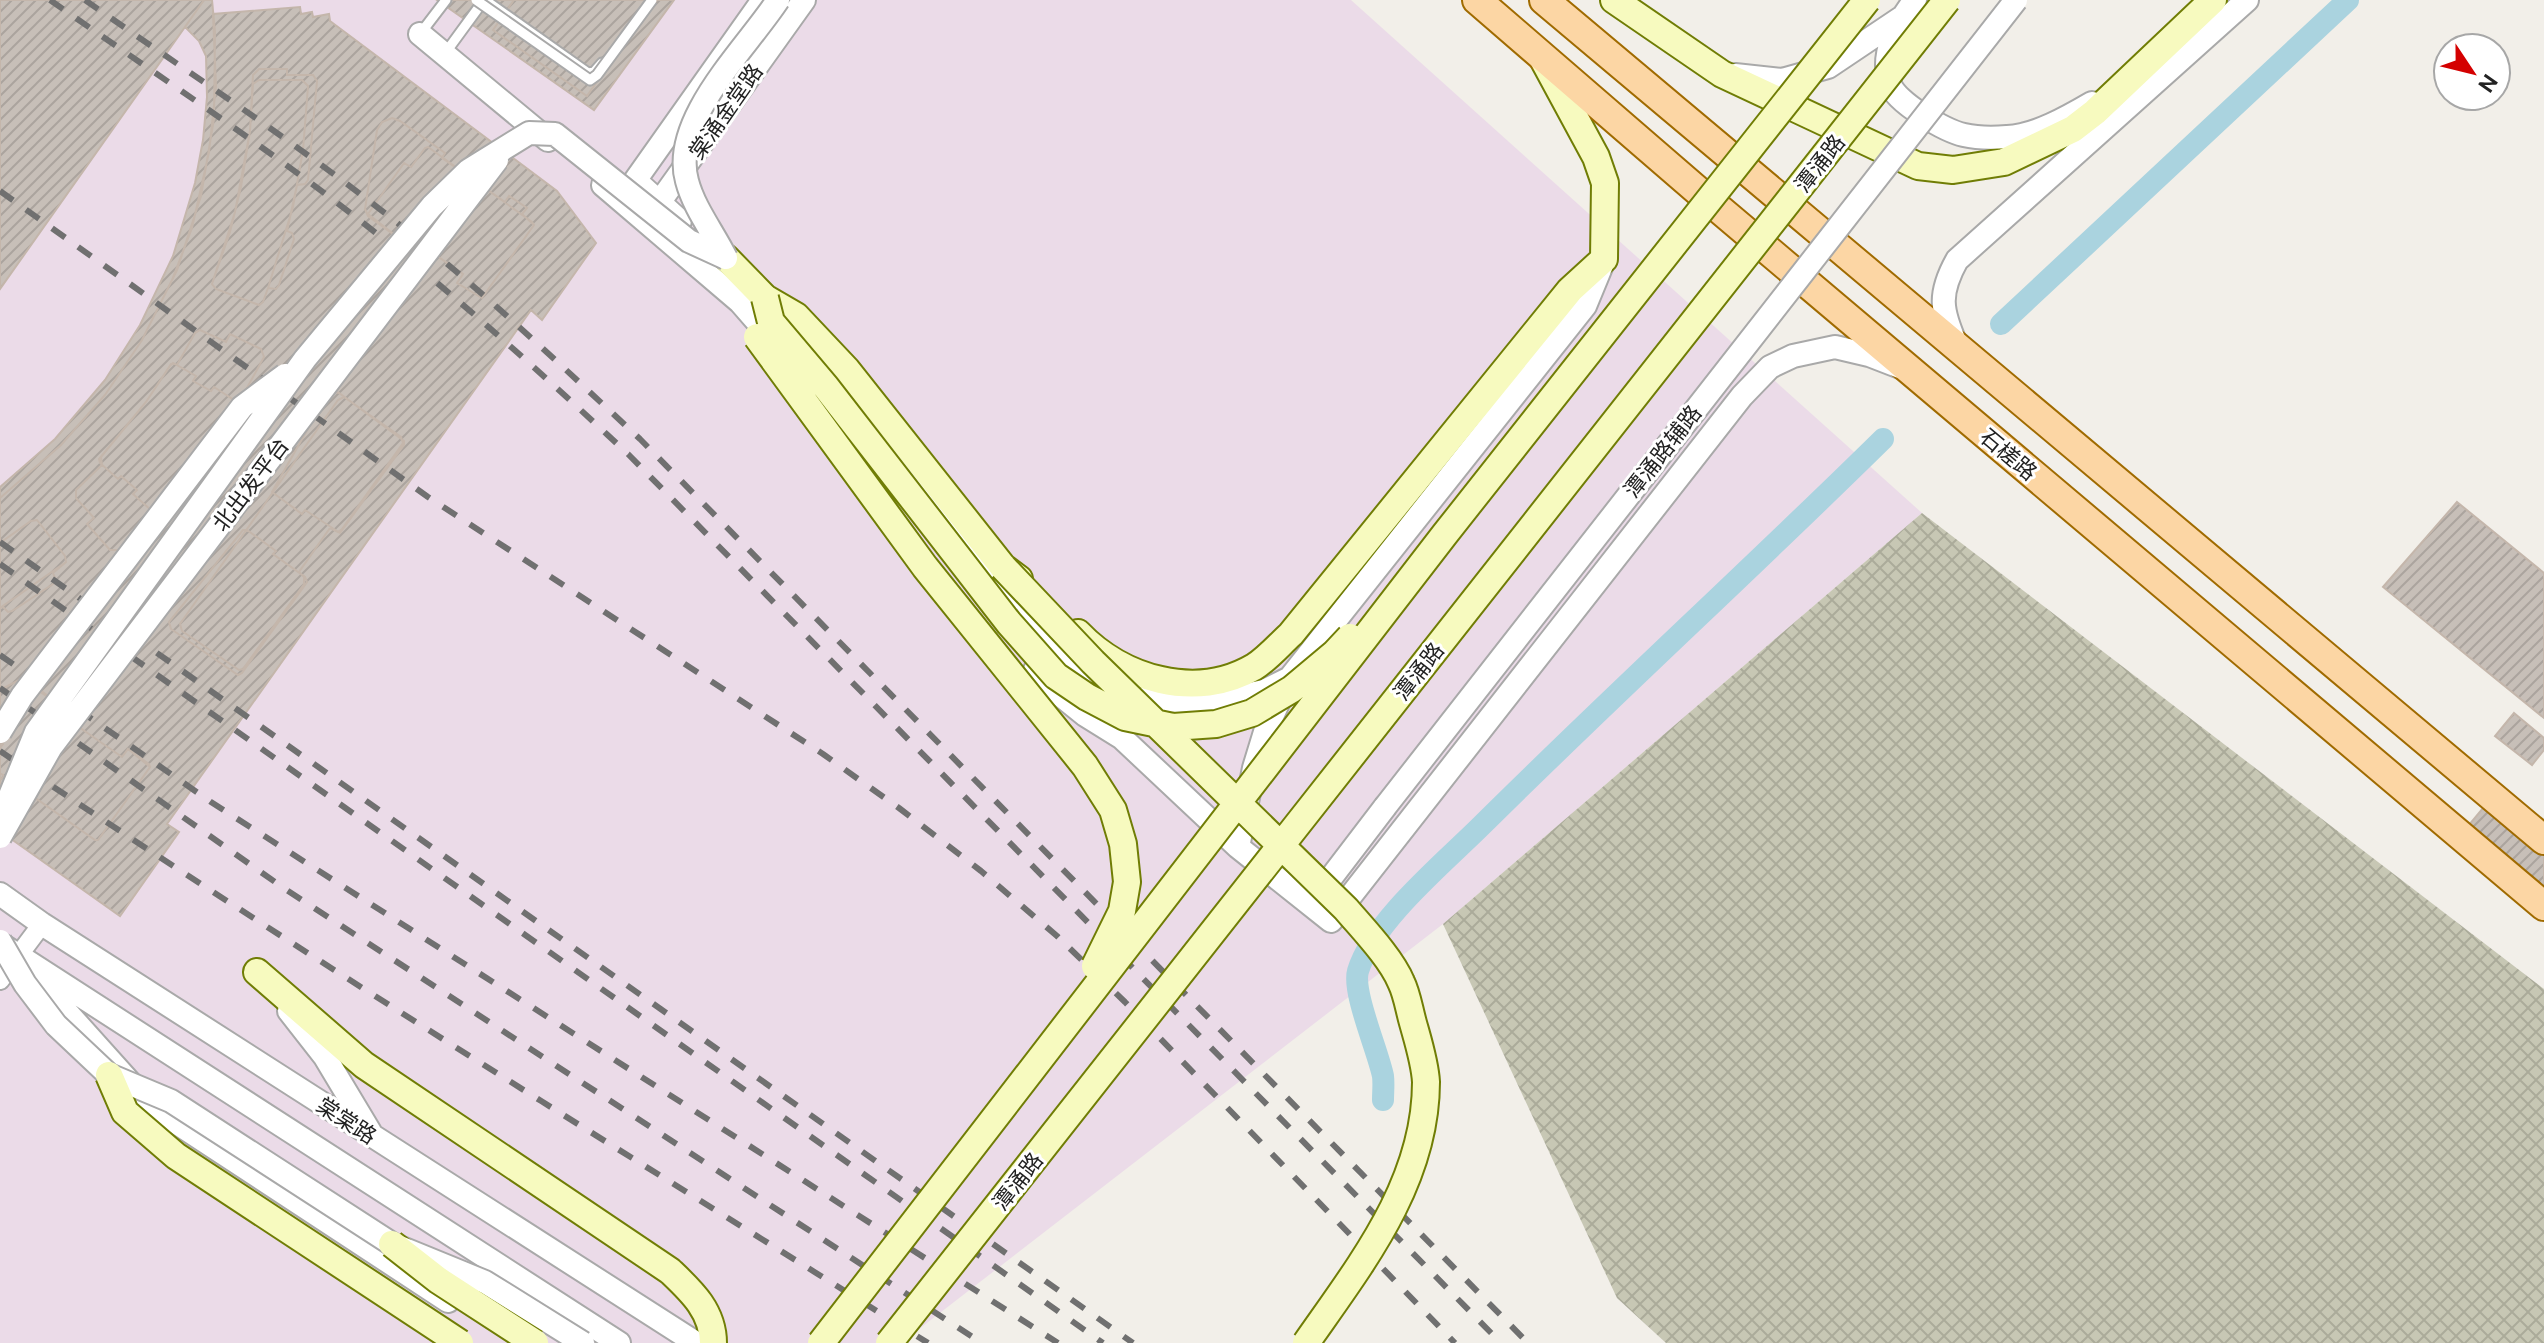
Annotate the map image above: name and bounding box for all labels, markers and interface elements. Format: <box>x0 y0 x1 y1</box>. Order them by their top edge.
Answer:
north arrow <box>2432 32 2512 112</box>
street label: 棠涌金堂路 <box>683 59 767 163</box>
text: N <box>2474 70 2504 98</box>
street label: 潭涌路 <box>1789 129 1849 197</box>
street label: 潭涌路辅路 <box>1618 400 1706 502</box>
street label: 石槎路 <box>1976 423 2042 485</box>
street label: 北出发平台 <box>207 433 293 535</box>
street label: 潭涌路 <box>1388 637 1448 705</box>
street label: 棠棠路 <box>313 1092 381 1148</box>
street label: 潭涌路 <box>987 1147 1047 1215</box>

